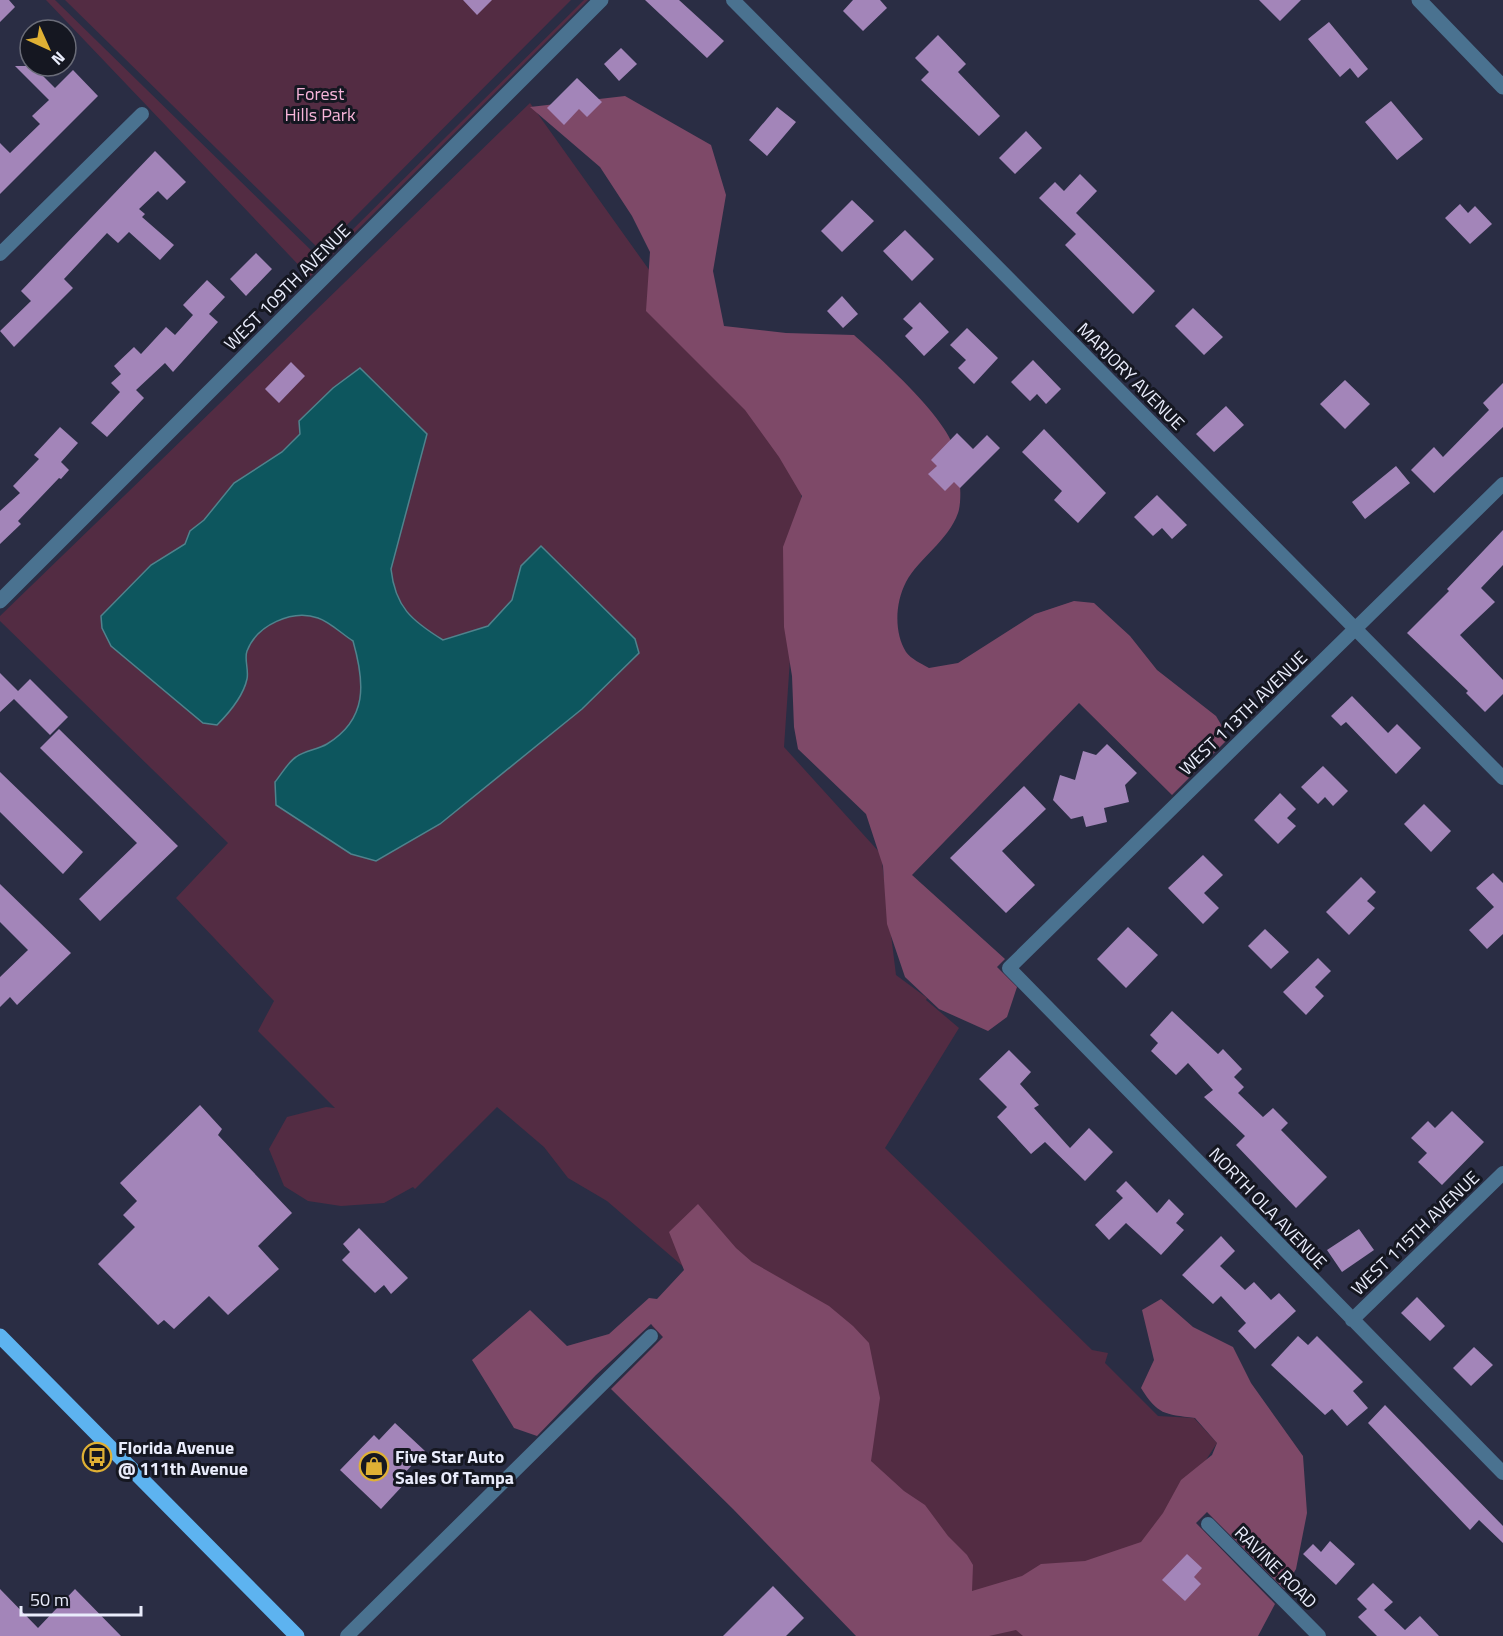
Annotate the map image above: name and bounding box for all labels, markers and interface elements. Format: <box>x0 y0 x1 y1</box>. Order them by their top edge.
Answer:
north arrow <box>18 18 78 78</box>
text: N <box>46 46 71 71</box>
park label: Forest Hills Park <box>284 80 356 128</box>
street label: WEST 109TH AVENUE <box>218 218 356 356</box>
street label: MARJORY AVENUE <box>1071 316 1191 436</box>
street label: WEST 113TH AVENUE <box>1173 644 1313 781</box>
street label: NORTH OLA AVENUE <box>1203 1141 1333 1275</box>
street label: WEST 115TH AVENUE <box>1345 1164 1485 1301</box>
place label: Florida Avenue @ 111th Avenue <box>118 1434 248 1482</box>
bus stop icon: Florida Avenue @ 111th Avenue <box>81 1441 113 1473</box>
place label: Five Star Auto Sales Of Tampa <box>395 1443 514 1491</box>
shop icon: Five Star Auto Sales Of Tampa <box>358 1450 390 1482</box>
street label: RAVINE ROAD <box>1229 1520 1323 1614</box>
scale bar <box>21 1579 141 1617</box>
text: 50 m <box>30 1586 69 1613</box>

